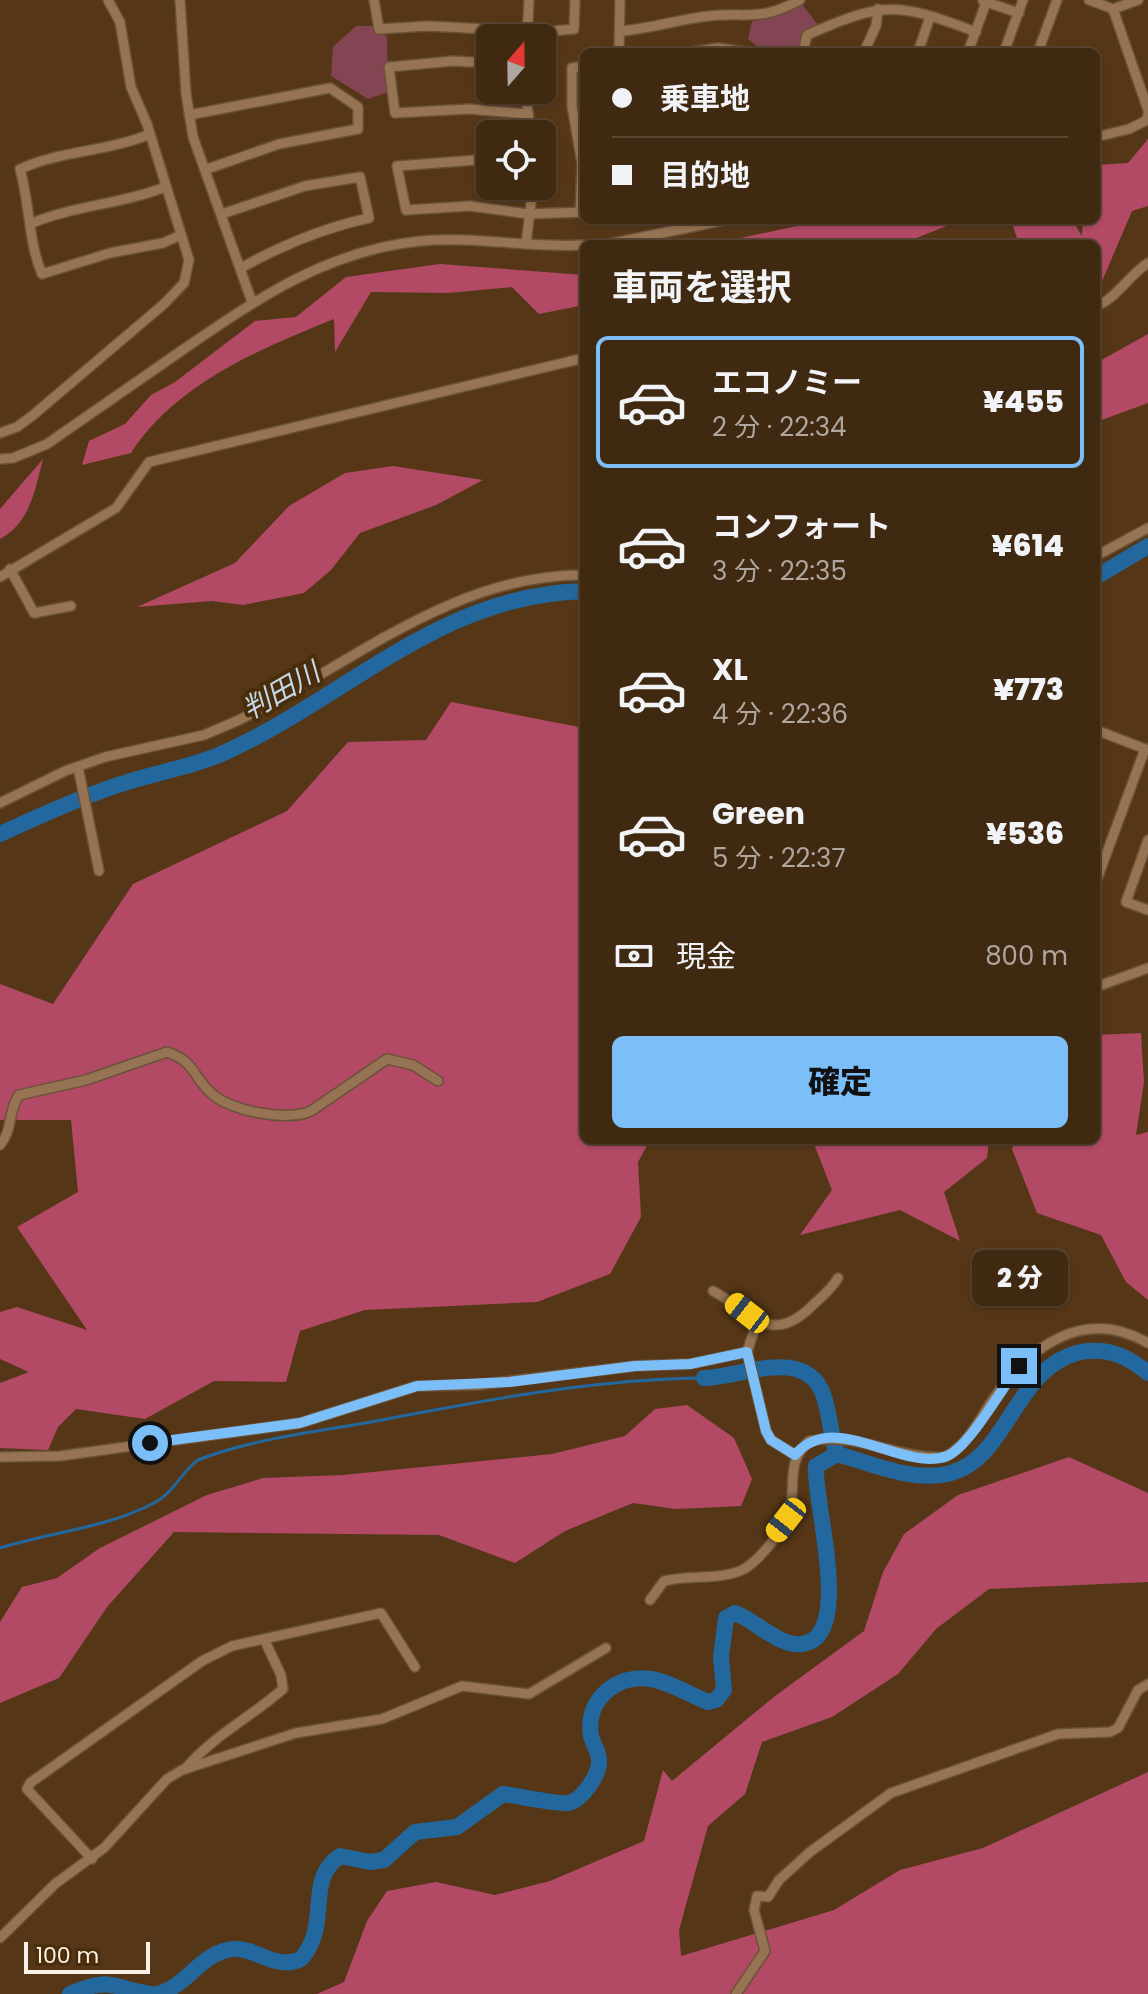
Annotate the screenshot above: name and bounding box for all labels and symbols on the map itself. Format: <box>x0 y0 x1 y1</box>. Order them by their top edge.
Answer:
north arrow <box>476 24 556 104</box>
water label: 判田川 <box>235 652 330 729</box>
callout: 2 分 <box>971 1250 1067 1306</box>
car <box>721 1289 773 1337</box>
route end <box>1001 1348 1037 1384</box>
route start <box>132 1425 168 1461</box>
car <box>762 1494 810 1546</box>
scale bar <box>24 1938 150 1974</box>

